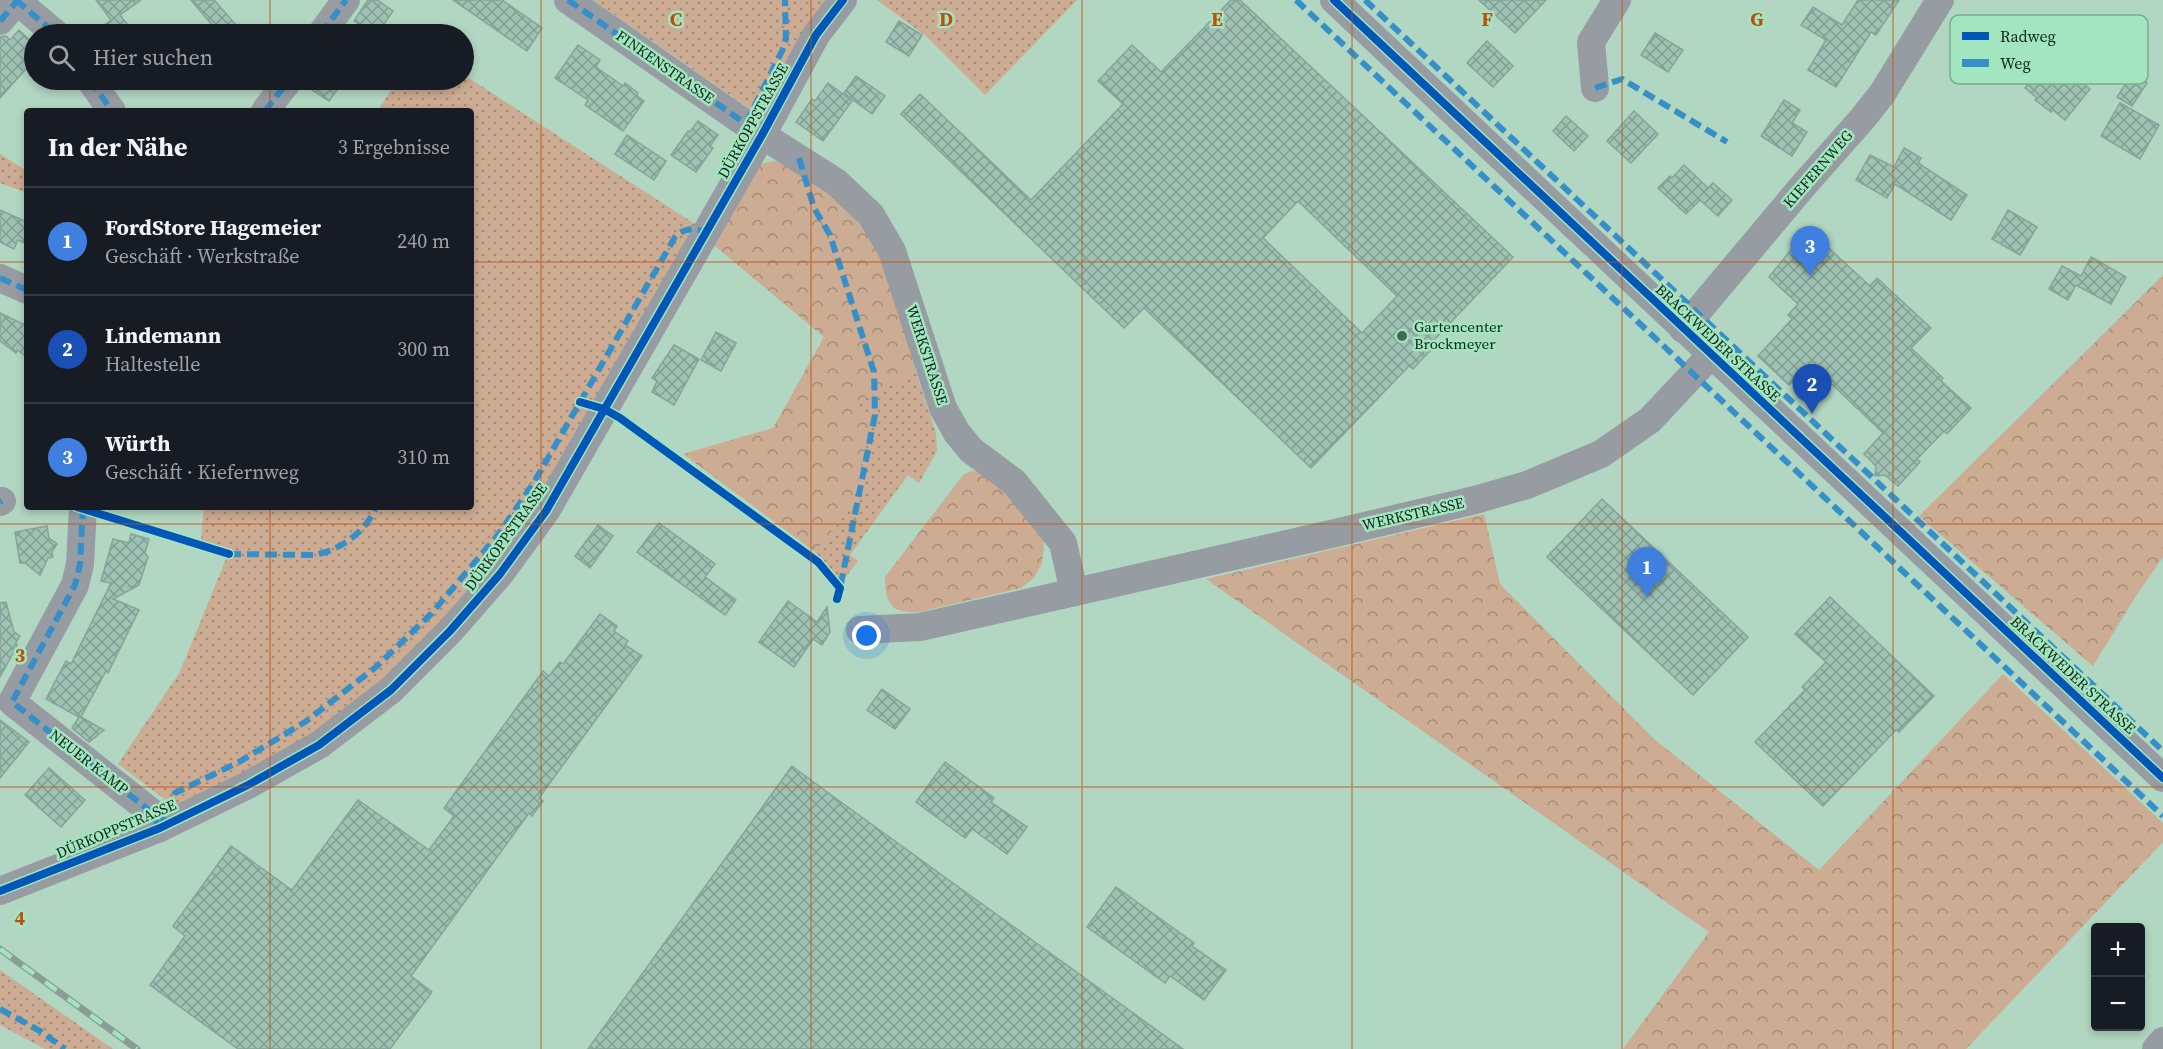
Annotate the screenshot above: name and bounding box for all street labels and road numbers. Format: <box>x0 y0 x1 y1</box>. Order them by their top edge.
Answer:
street label: FINKENSTRASSE <box>612 25 719 108</box>
street label: DÜRKOPPSTRASSE <box>712 59 793 182</box>
street label: KIEFERNWEG <box>1778 125 1857 212</box>
street label: BRACKWEDER STRASSE <box>1651 279 1786 406</box>
street label: WERKSTRASSE <box>901 302 954 407</box>
street label: DÜRKOPPSTRASSE <box>459 478 552 595</box>
street label: WERKSTRASSE <box>1360 492 1466 535</box>
street label: BRACKWEDER STRASSE <box>2006 611 2141 738</box>
street label: NEUER KAMP <box>45 724 133 799</box>
street label: DÜRKOPPSTRASSE <box>52 794 179 863</box>

